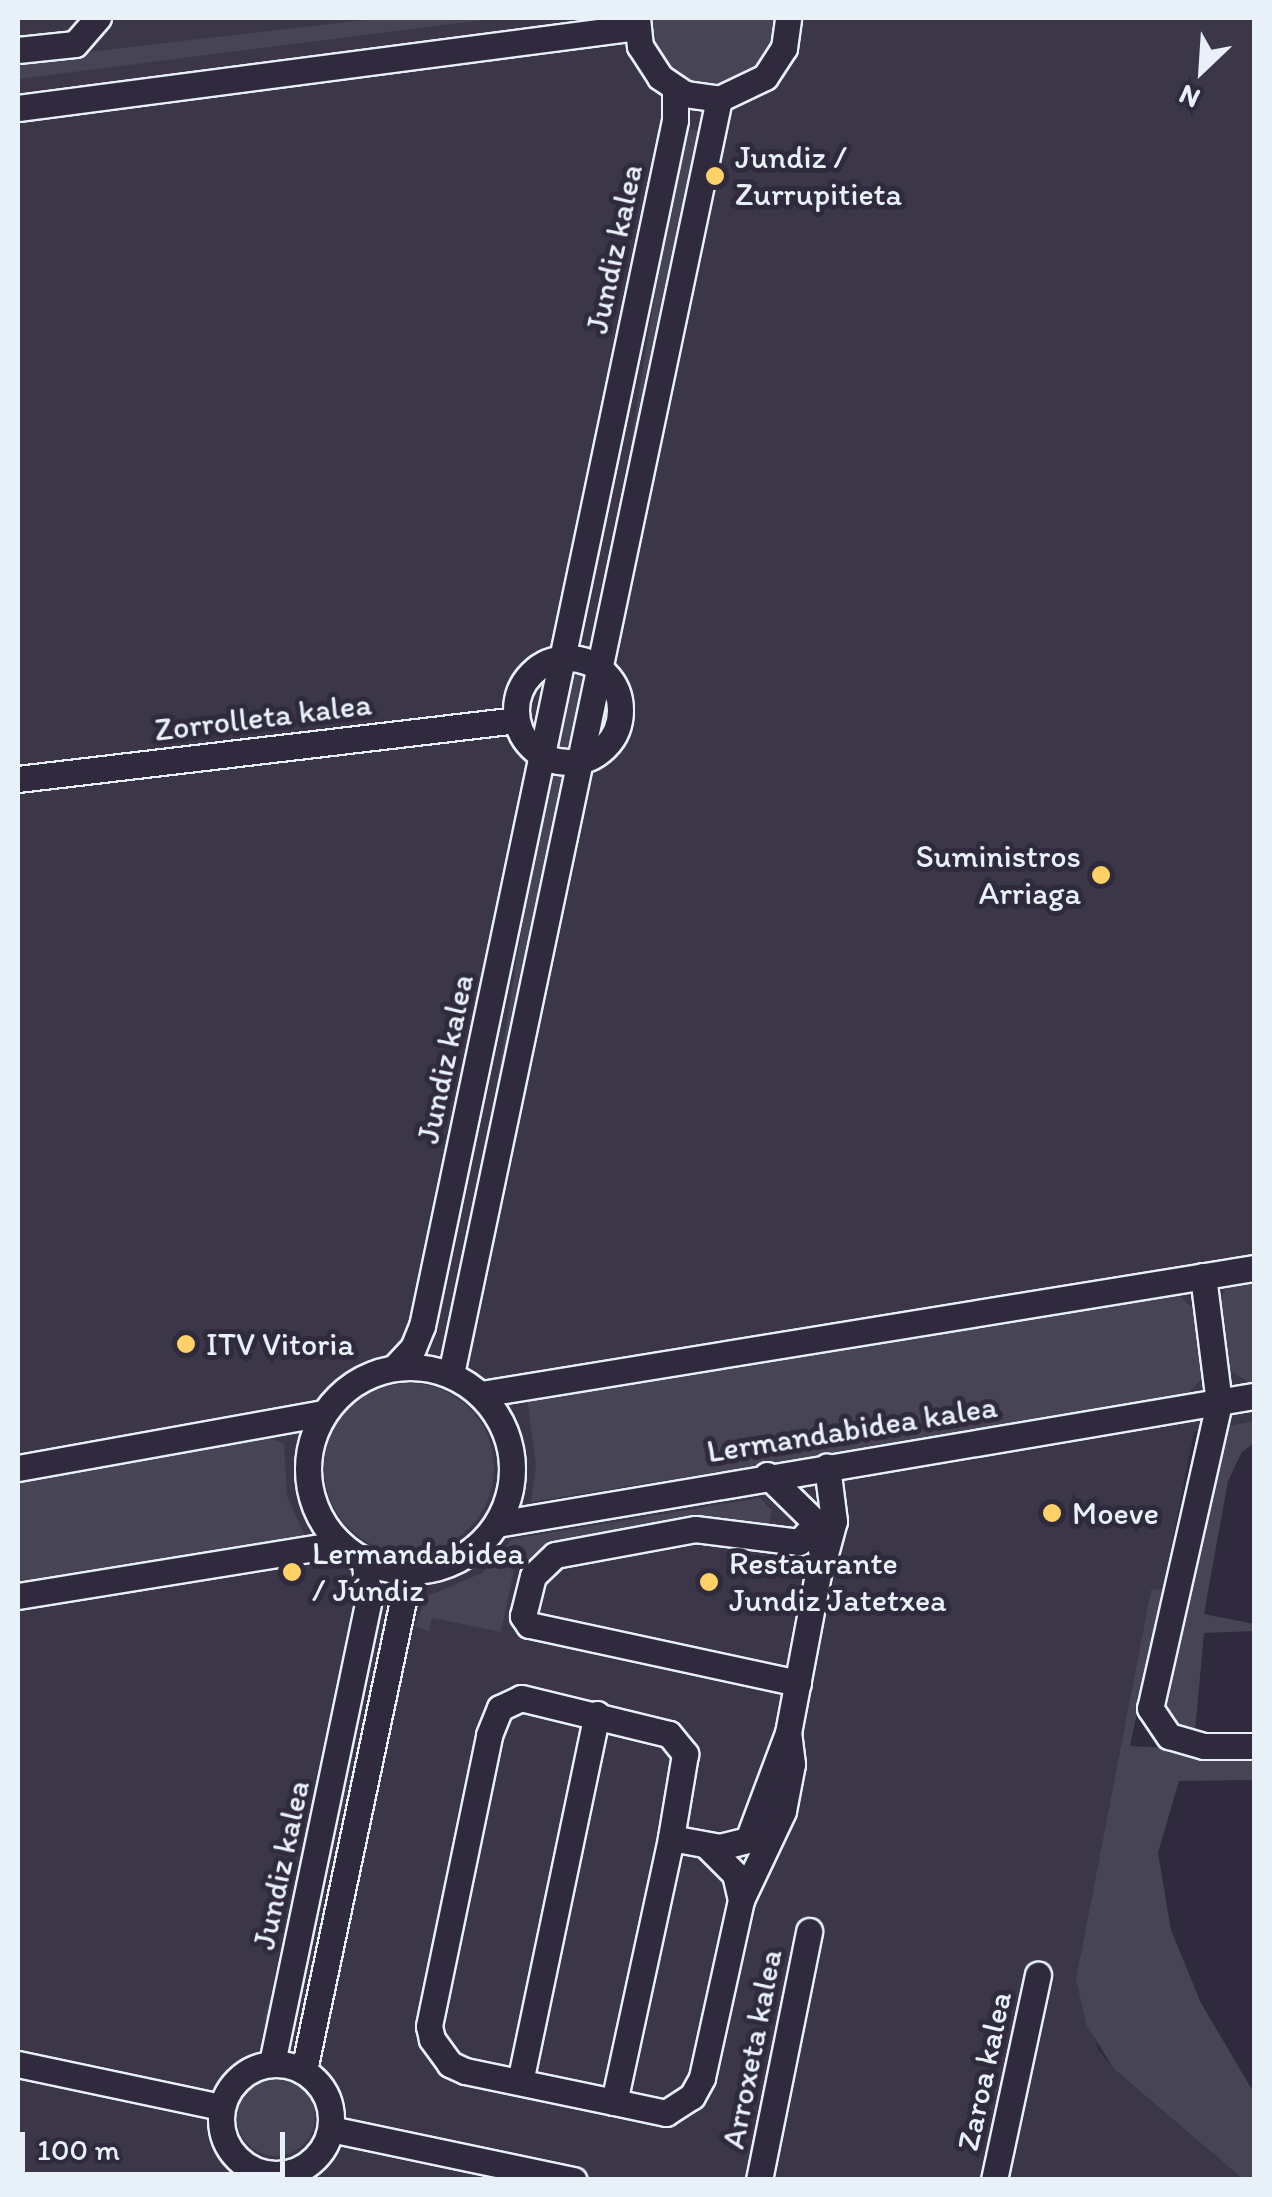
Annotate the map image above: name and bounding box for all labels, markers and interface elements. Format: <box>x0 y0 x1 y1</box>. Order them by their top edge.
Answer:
north arrow <box>1152 20 1252 120</box>
text: N <box>1174 78 1205 117</box>
place label: Jundiz / Zurrupitieta <box>735 139 902 214</box>
street label: Jundiz kalea <box>577 161 651 337</box>
marker: Jundiz / Zurrupitieta <box>704 165 726 187</box>
street label: Zorrolleta kalea <box>152 685 374 749</box>
place label: Suministros Arriaga <box>916 838 1081 913</box>
marker: Suministros Arriaga <box>1090 864 1112 886</box>
street label: Jundiz kalea <box>408 971 482 1147</box>
place label: ITV Vitoria <box>206 1325 354 1363</box>
marker: ITV Vitoria <box>175 1333 197 1355</box>
street label: Lermandabidea kalea <box>704 1387 1000 1471</box>
place label: Moeve <box>1072 1494 1159 1532</box>
marker: Moeve <box>1041 1502 1063 1524</box>
place label: Lermandabidea / Júndiz <box>312 1535 524 1610</box>
place label: Restaurante Jundiz Jatetxea <box>729 1545 946 1620</box>
marker: Lermandabidea / Júndiz <box>281 1561 303 1583</box>
marker: Restaurante Jundiz Jatetxea <box>698 1571 720 1593</box>
street label: Jundiz kalea <box>244 1777 318 1953</box>
street label: Arroxeta kalea <box>714 1946 790 2152</box>
street label: Zaroa kalea <box>948 1988 1020 2154</box>
scale bar <box>25 2112 290 2174</box>
text: 100 m <box>37 2131 120 2168</box>

